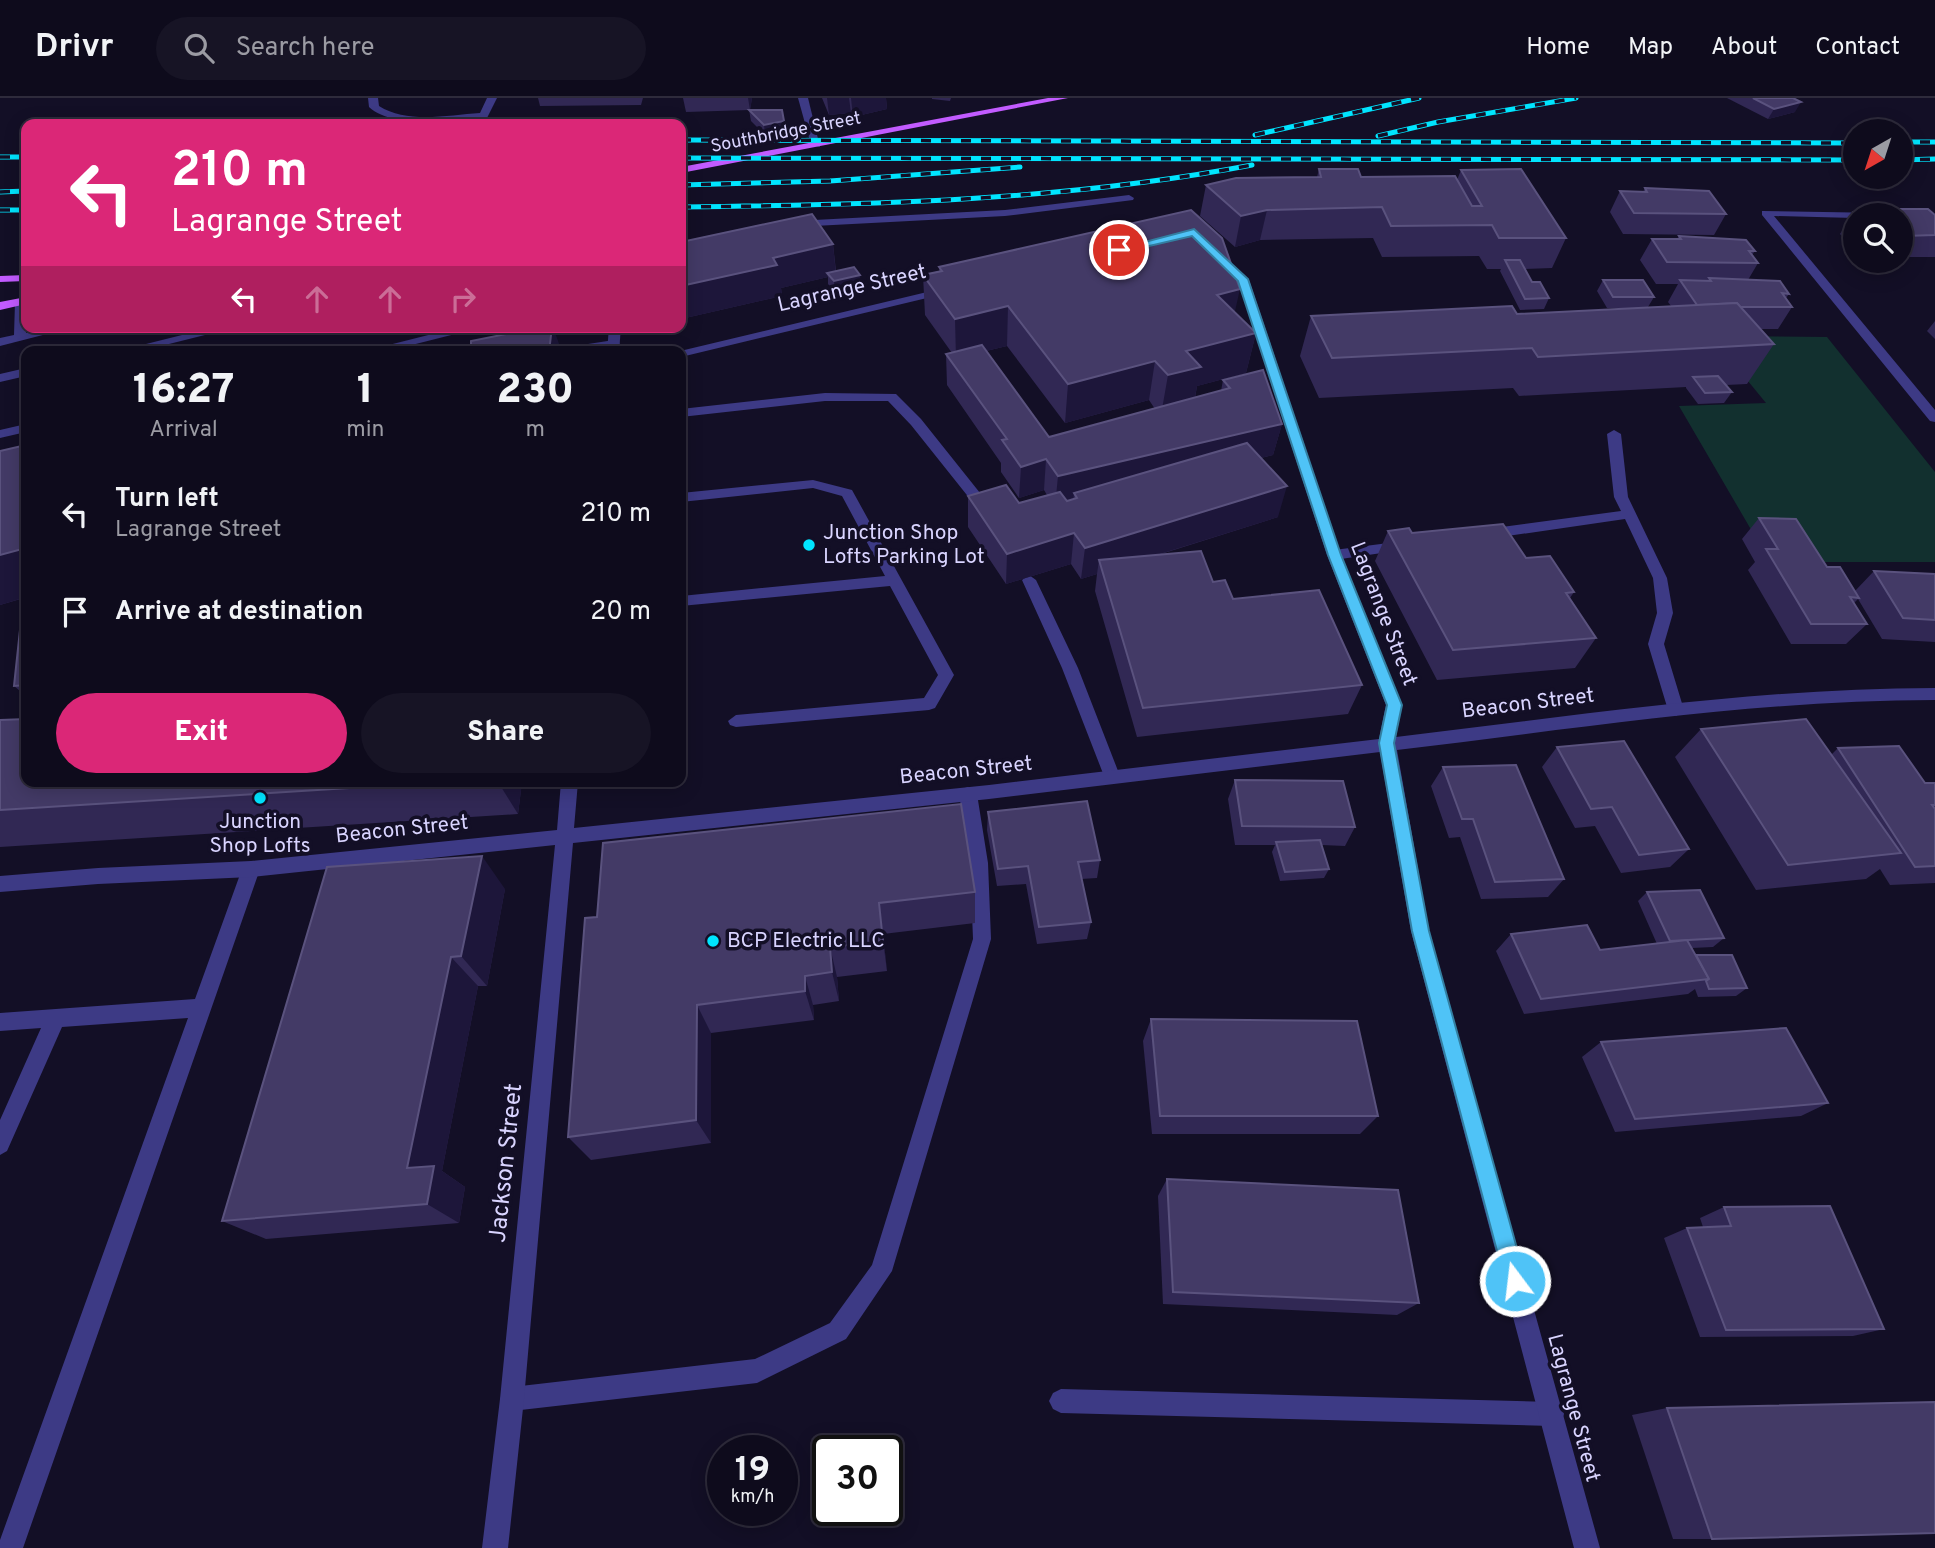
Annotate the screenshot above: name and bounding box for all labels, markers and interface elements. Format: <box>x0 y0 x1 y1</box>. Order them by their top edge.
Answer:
search box <box>156 17 646 80</box>
text: Drivr <box>35 27 114 69</box>
icon: search <box>180 29 218 67</box>
text: Search here <box>236 32 375 65</box>
text: Home <box>1526 33 1590 63</box>
text: Map <box>1628 33 1673 63</box>
text: About <box>1711 33 1777 63</box>
text: Contact <box>1815 33 1900 63</box>
street label: Southbridge Street <box>709 107 863 159</box>
north arrow <box>1843 119 1913 189</box>
map controls <box>1843 119 1913 273</box>
text: 210 m <box>171 142 308 204</box>
icon: left <box>56 147 147 238</box>
text: Lagrange Street <box>171 203 403 243</box>
button: search <box>1843 203 1913 273</box>
pin <box>1089 220 1149 280</box>
icon: arrive <box>1100 231 1138 269</box>
street label: Lagrange Street <box>775 259 929 319</box>
icon: left <box>225 280 263 318</box>
icon: ahead <box>298 280 336 318</box>
icon: ahead <box>371 280 409 318</box>
icon: right <box>444 280 482 318</box>
text: 16:27 <box>133 365 234 418</box>
text: 1 <box>357 365 374 418</box>
text: 230 <box>496 365 574 418</box>
text: Arrival <box>149 416 218 445</box>
text: min <box>346 416 384 445</box>
text: m <box>526 416 545 445</box>
text: Turn left <box>115 483 219 516</box>
icon: left <box>56 495 94 533</box>
text: 210 m <box>581 498 651 531</box>
text: Lagrange Street <box>115 516 282 545</box>
place label: Junction Shop Lofts Parking Lot <box>823 520 985 571</box>
marker: Junction Shop Lofts Parking Lot <box>801 537 817 553</box>
street label: Lagrange Street <box>1343 538 1423 690</box>
icon: arrive <box>56 593 94 631</box>
text: Arrive at destination <box>115 596 363 629</box>
text: 20 m <box>590 596 651 629</box>
street label: Beacon Street <box>1460 682 1596 726</box>
button: Exit <box>56 693 347 773</box>
button: Share <box>361 693 651 773</box>
street label: Beacon Street <box>898 751 1034 791</box>
marker: Junction Shop Lofts <box>252 790 268 806</box>
place label: Junction Shop Lofts <box>209 809 311 860</box>
street label: Beacon Street <box>334 810 470 850</box>
place label: BCP Electric LLC <box>727 928 885 955</box>
marker: BCP Electric LLC <box>705 933 721 949</box>
street label: Jackson Street <box>484 1082 530 1244</box>
position arrow <box>1478 1244 1552 1318</box>
street label: Lagrange Street <box>1540 1331 1606 1485</box>
speed limit sign: 30 <box>812 1435 903 1526</box>
text: 19 <box>735 1449 770 1493</box>
text: km/h <box>731 1486 774 1509</box>

